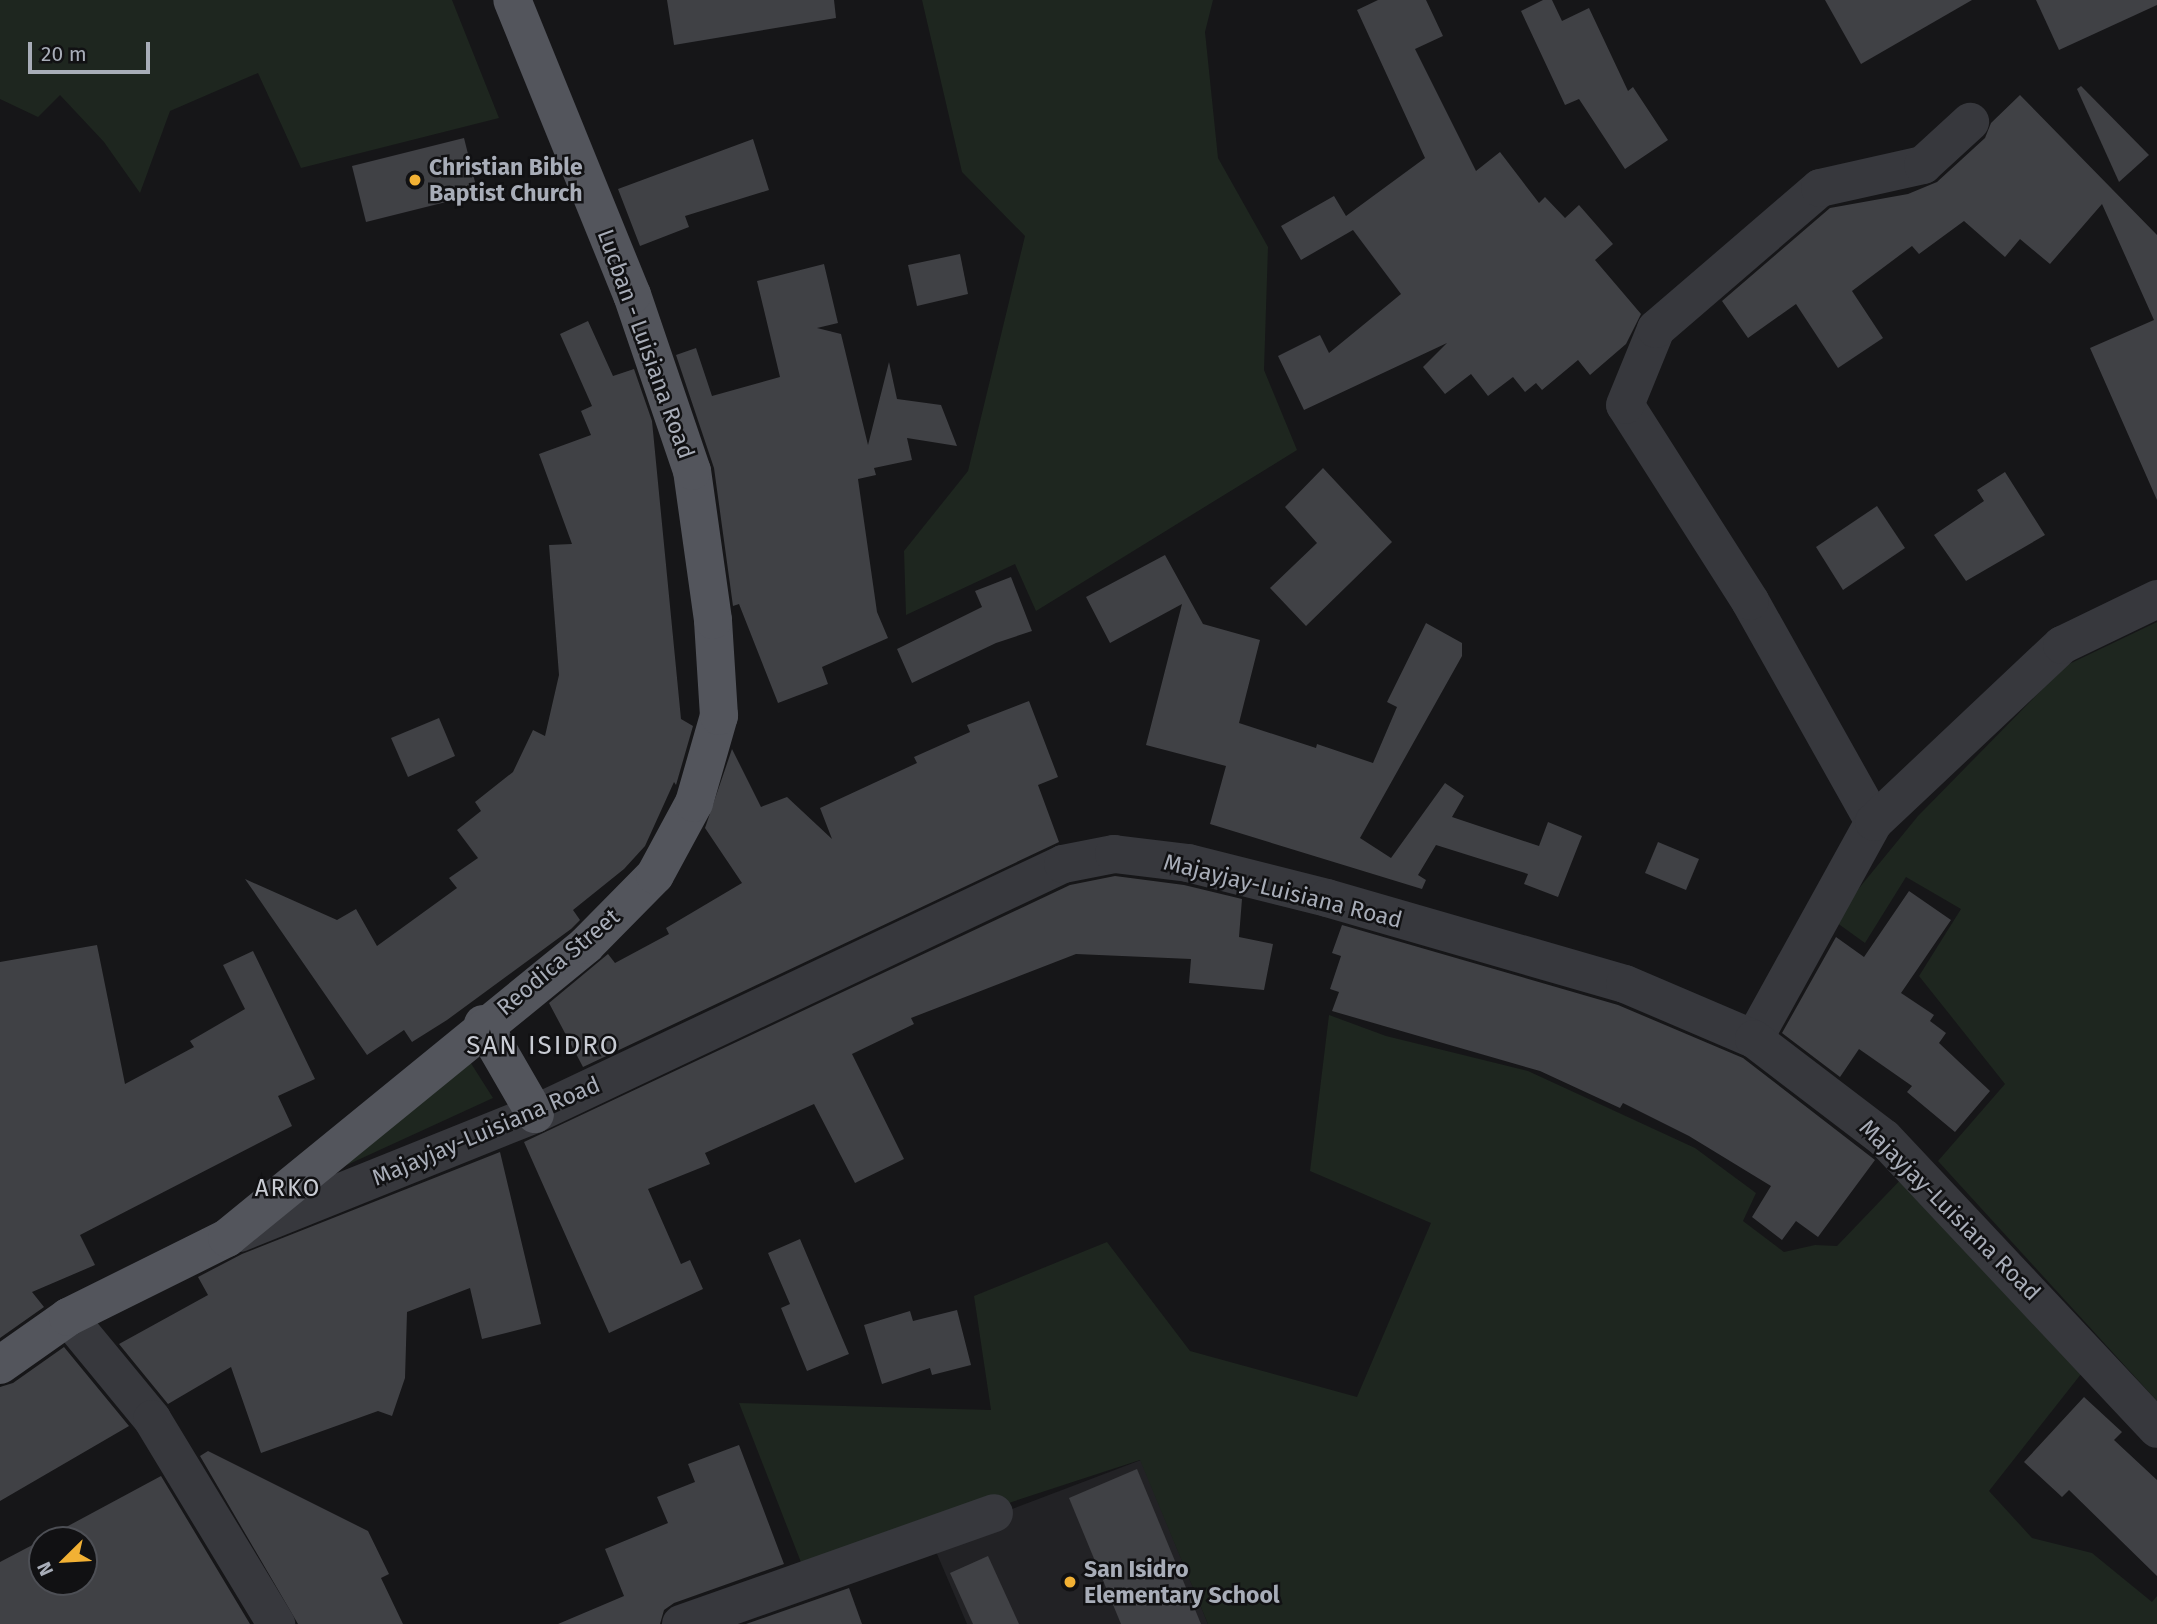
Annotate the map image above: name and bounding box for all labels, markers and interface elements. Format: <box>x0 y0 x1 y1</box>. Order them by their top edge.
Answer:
scale bar <box>32 28 154 72</box>
text: 20 m <box>41 41 87 67</box>
place label: Christian Bible Baptist Church <box>429 153 583 207</box>
marker: Christian Bible Baptist Church <box>407 172 423 188</box>
street label: Lucban - Luisiana Road <box>592 225 700 463</box>
street label: Majayjay-Luisiana Road <box>1161 848 1405 934</box>
street label: Reodica Street <box>491 903 625 1021</box>
district label: SAN ISIDRO <box>468 1030 618 1062</box>
street label: Majayjay-Luisiana Road <box>368 1070 604 1192</box>
street label: Majayjay-Luisiana Road <box>1854 1114 2046 1306</box>
district label: ARKO <box>255 1175 321 1203</box>
north arrow <box>28 1526 98 1596</box>
place label: San Isidro Elementary School <box>1084 1555 1280 1609</box>
text: N <box>32 1559 58 1579</box>
marker: San Isidro Elementary School <box>1062 1574 1078 1590</box>

